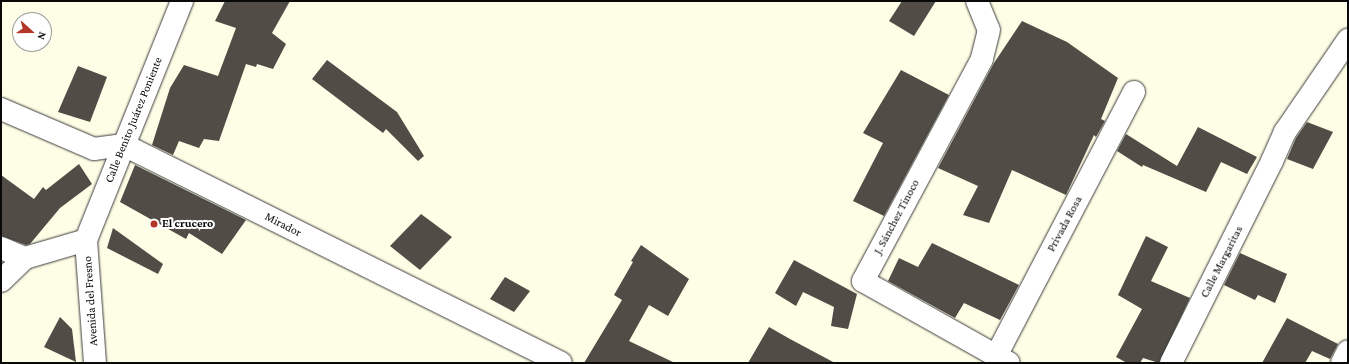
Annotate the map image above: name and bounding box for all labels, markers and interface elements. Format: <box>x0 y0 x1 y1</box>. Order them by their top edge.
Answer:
north arrow <box>12 12 52 52</box>
text: N <box>35 30 49 42</box>
street label: Calle Benito Juárez Poniente <box>102 55 166 185</box>
street label: J. Sánchez Tinoco <box>871 177 923 257</box>
street label: Privada Rosa <box>1044 194 1086 254</box>
street label: Mirador <box>262 210 304 240</box>
place label: El crucero <box>162 217 213 231</box>
marker: El crucero <box>149 219 159 229</box>
street label: Calle Margaritas <box>1198 224 1246 300</box>
street label: Avenida del Fresno <box>81 256 101 346</box>

